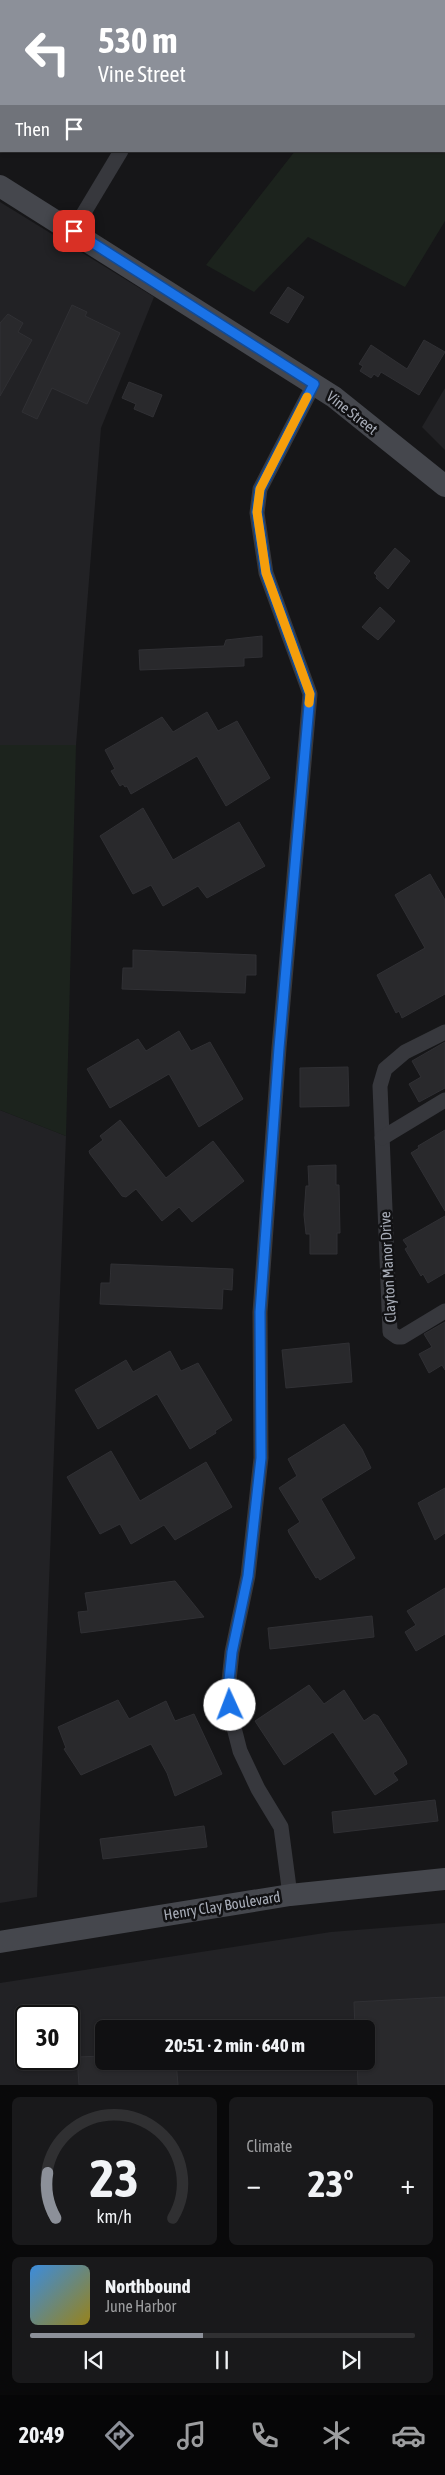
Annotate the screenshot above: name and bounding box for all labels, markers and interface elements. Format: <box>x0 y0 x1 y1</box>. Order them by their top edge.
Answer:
icon: left <box>15 20 80 85</box>
text: 530 m <box>98 20 177 60</box>
text: Vine Street <box>98 61 186 87</box>
icon: arrive <box>60 115 88 143</box>
text: Then <box>15 118 50 140</box>
pin <box>53 210 95 252</box>
icon: arrive <box>60 217 88 245</box>
street label: Vine Street <box>323 387 381 438</box>
street label: Clayton Manor Drive <box>376 1211 399 1323</box>
position arrow <box>203 1678 255 1730</box>
street label: Henry Clay Boulevard <box>162 1888 281 1923</box>
speed limit sign: 30 <box>15 2005 80 2070</box>
text: 20:51 · 2 min · 640 m <box>165 2034 305 2056</box>
text: Climate <box>247 2137 292 2155</box>
text: 23 <box>90 2148 139 2208</box>
text: 23° <box>308 2162 354 2205</box>
text: − <box>247 2168 261 2200</box>
text: + <box>400 2168 415 2200</box>
text: km/h <box>97 2206 132 2227</box>
text: Northbound <box>105 2275 191 2297</box>
text: June Harbor <box>105 2297 176 2315</box>
icon: previous <box>80 2346 108 2374</box>
icon: pause <box>208 2346 236 2374</box>
icon: next <box>337 2346 365 2374</box>
icon: directions <box>102 2418 137 2453</box>
icon: music <box>174 2418 209 2453</box>
icon: phone <box>247 2418 282 2453</box>
icon: climate <box>319 2418 354 2453</box>
icon: car <box>391 2418 426 2453</box>
text: 20:49 <box>19 2422 64 2448</box>

